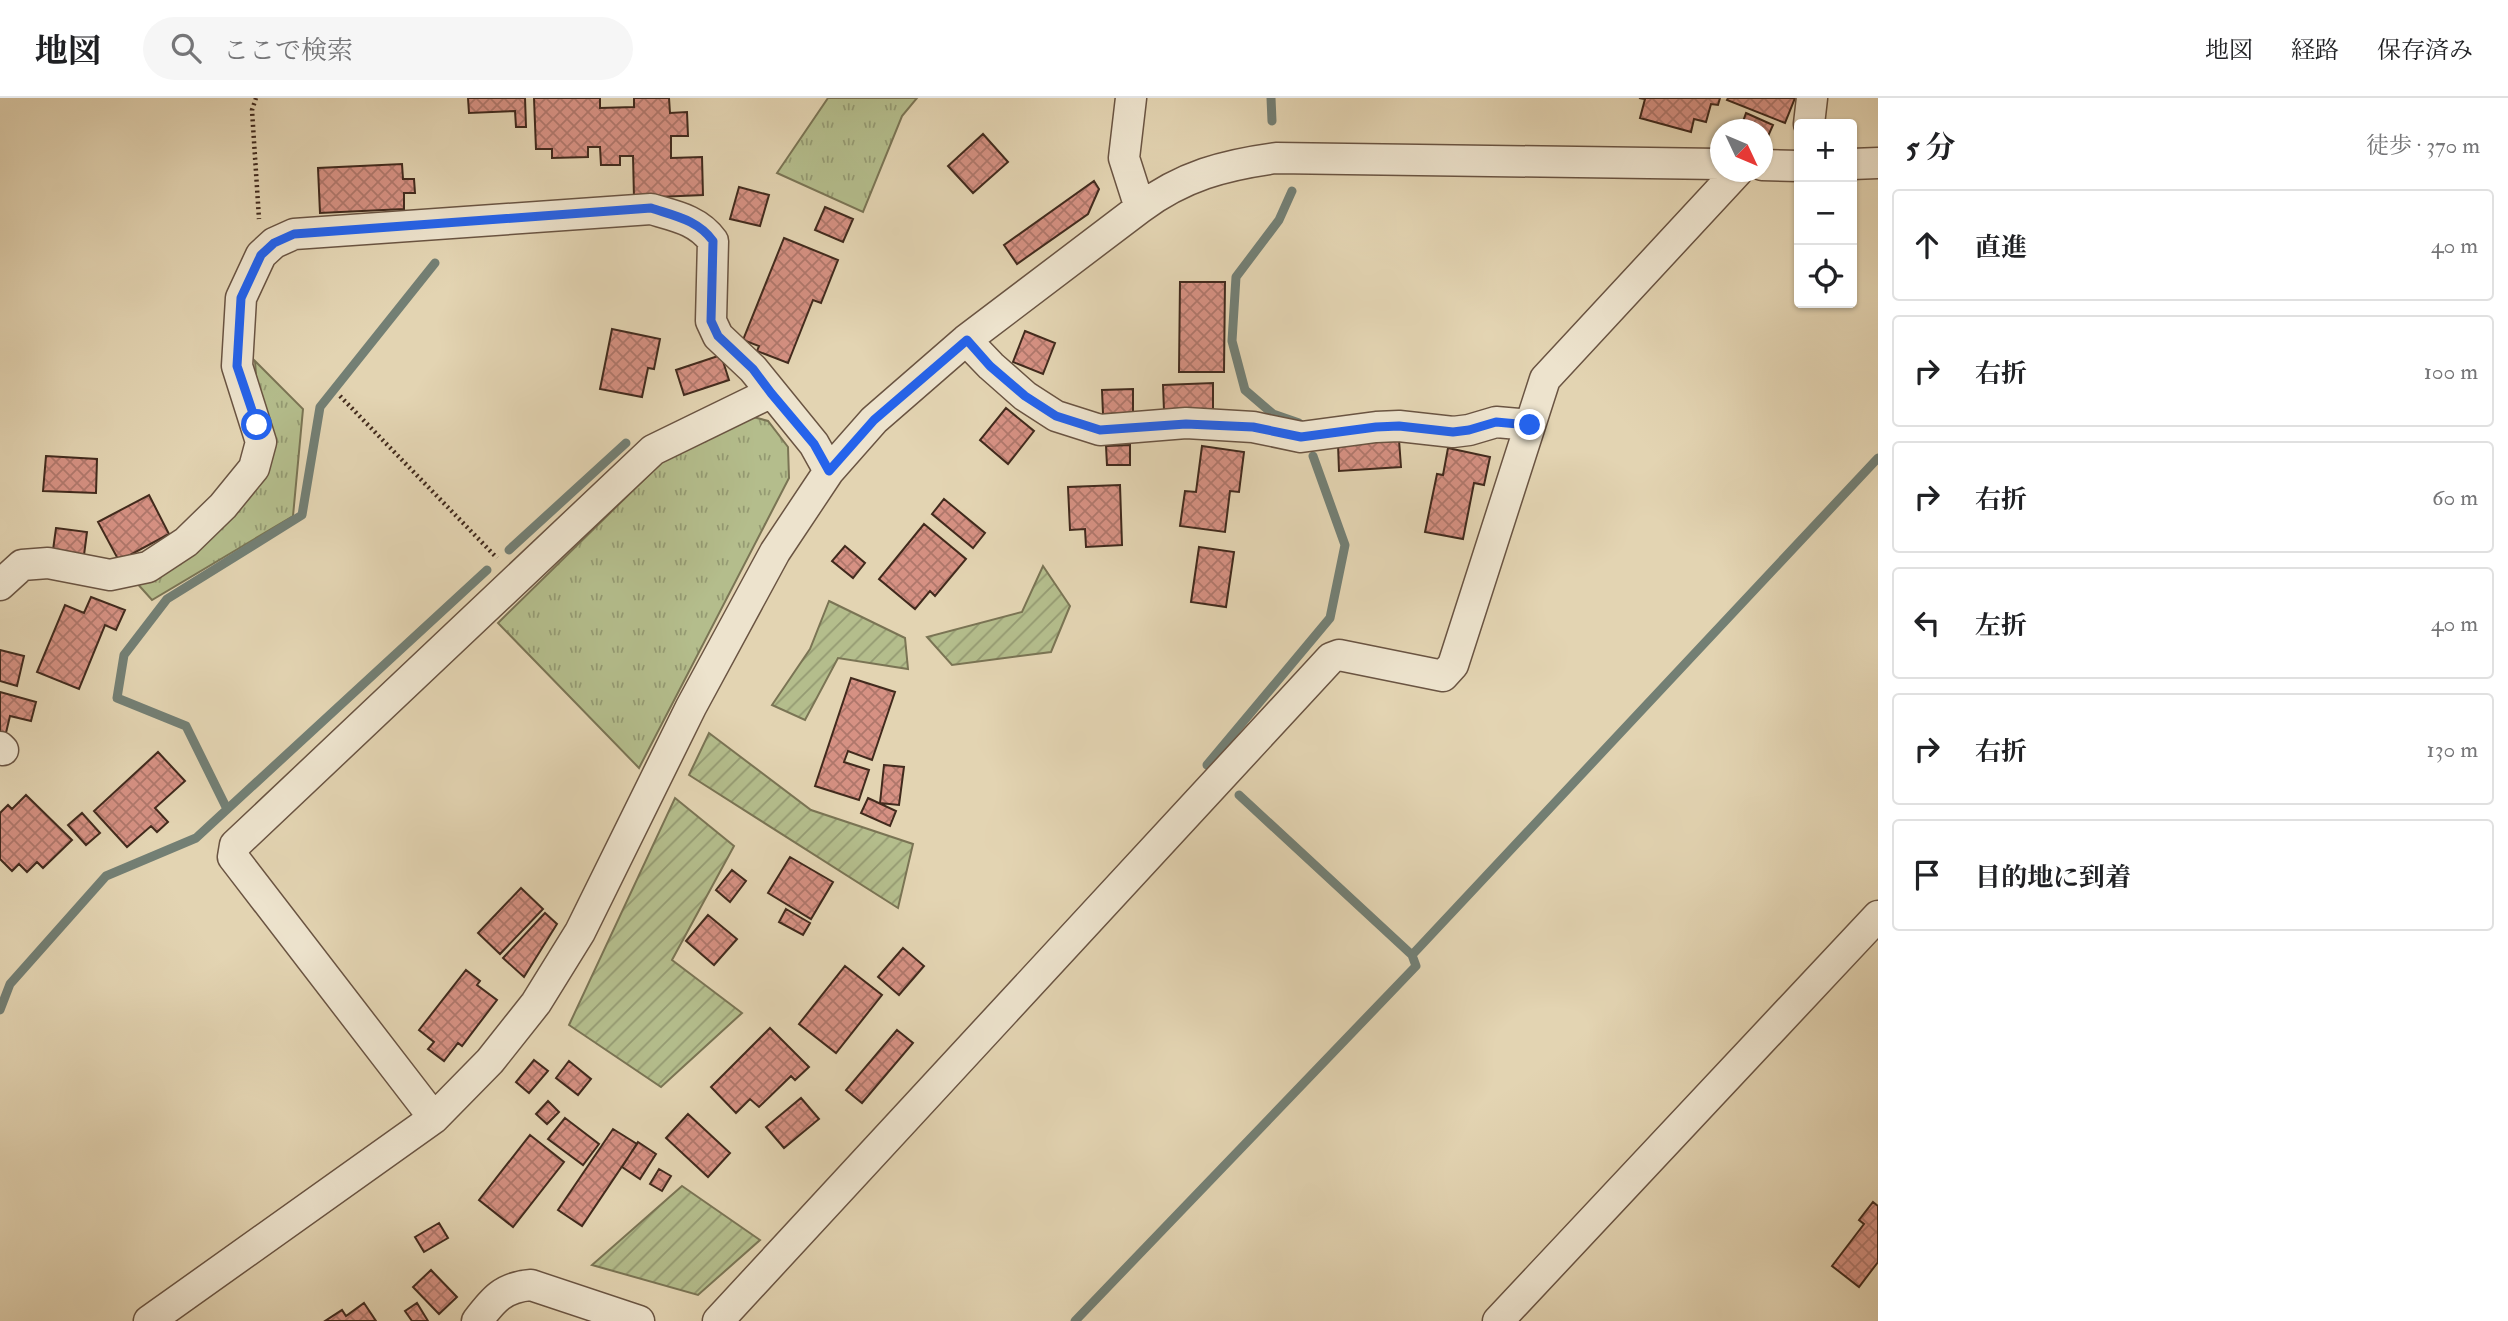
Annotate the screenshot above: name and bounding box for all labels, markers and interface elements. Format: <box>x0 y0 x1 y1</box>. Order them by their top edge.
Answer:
search box <box>143 17 633 80</box>
icon: search <box>167 29 205 67</box>
text: 地図 <box>35 31 101 72</box>
text: ここで検索 <box>223 35 353 67</box>
text: 地図 <box>2205 35 2253 66</box>
text: 経路 <box>2291 35 2339 66</box>
text: 保存済み <box>2377 35 2473 66</box>
north arrow <box>1710 119 1773 182</box>
map controls <box>1794 119 1857 308</box>
button: + <box>1794 119 1857 182</box>
text: 5 分 <box>1906 129 1956 166</box>
text: 徒歩 · 370 m <box>2366 131 2480 160</box>
button: − <box>1794 182 1857 245</box>
icon: ahead <box>1908 226 1946 264</box>
text: 40 m <box>2431 231 2478 260</box>
text: 直進 <box>1975 232 2027 264</box>
button: locate <box>1794 245 1857 308</box>
icon: right <box>1908 352 1946 390</box>
text: 100 m <box>2424 357 2478 386</box>
text: 右折 <box>1975 358 2027 390</box>
route start <box>241 409 272 440</box>
route end <box>1514 409 1545 440</box>
icon: right <box>1908 478 1946 516</box>
text: 60 m <box>2432 483 2478 512</box>
text: 右折 <box>1975 484 2027 516</box>
icon: left <box>1908 604 1946 642</box>
text: 40 m <box>2431 609 2478 638</box>
text: 左折 <box>1975 610 2027 642</box>
icon: right <box>1908 730 1946 768</box>
text: 130 m <box>2426 735 2478 764</box>
text: 右折 <box>1975 736 2027 768</box>
icon: arrive <box>1908 856 1946 894</box>
text: 目的地に到着 <box>1975 862 2131 894</box>

